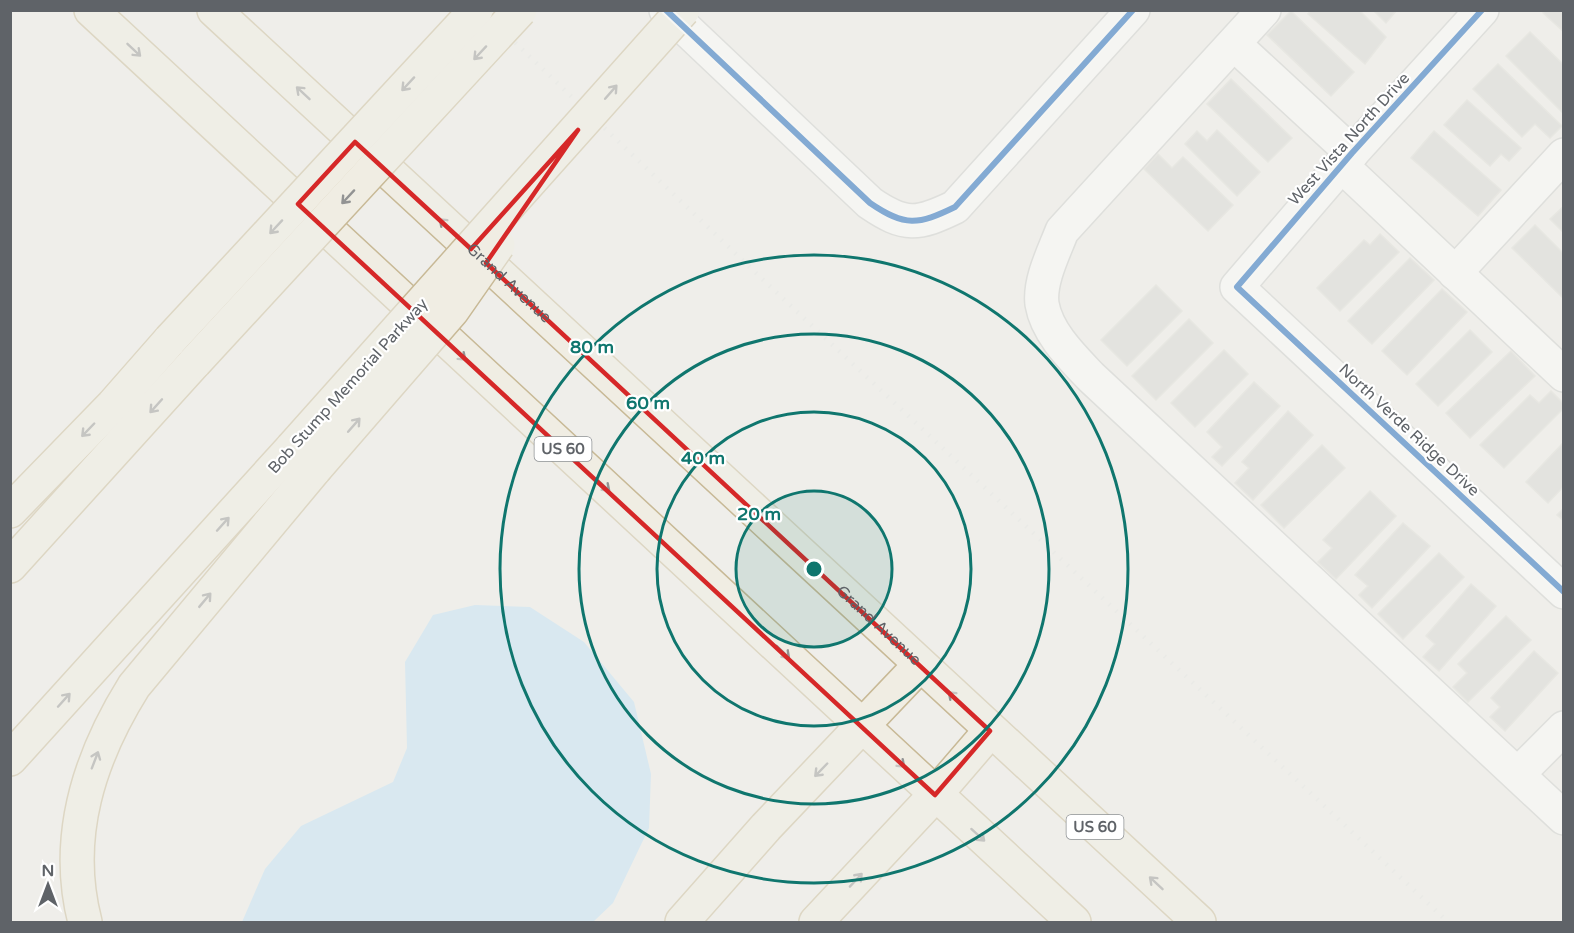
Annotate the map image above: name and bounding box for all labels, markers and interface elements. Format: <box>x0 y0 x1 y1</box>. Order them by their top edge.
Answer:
one-way arrow <box>126 43 141 57</box>
one-way arrow <box>473 46 488 61</box>
street label: West Vista North Drive <box>1284 68 1414 210</box>
one-way arrow <box>401 77 415 92</box>
one-way arrow <box>295 85 310 100</box>
one-way arrow <box>604 85 618 100</box>
one-way arrow <box>341 189 355 204</box>
one-way arrow <box>438 218 453 232</box>
one-way arrow <box>268 220 283 235</box>
street label: Grand Avenue <box>462 239 556 327</box>
street label: Bob Stump Memorial Parkway <box>264 294 432 478</box>
text: 80 m <box>570 336 614 358</box>
one-way arrow <box>452 347 467 361</box>
street label: North Verde Ridge Drive <box>1334 360 1484 500</box>
text: 60 m <box>626 392 670 414</box>
one-way arrow <box>149 398 163 413</box>
one-way arrow <box>347 418 361 433</box>
one-way arrow <box>81 423 95 438</box>
road number: US 60 <box>534 437 592 461</box>
text: 40 m <box>681 447 725 469</box>
one-way arrow <box>595 478 610 492</box>
text: 20 m <box>737 503 781 525</box>
one-way arrow <box>216 517 230 532</box>
centre of rings <box>804 559 824 579</box>
street label: Grand Avenue <box>832 581 925 670</box>
one-way arrow <box>198 593 212 608</box>
one-way arrow <box>776 645 791 660</box>
one-way arrow <box>948 691 963 705</box>
one-way arrow <box>57 693 71 708</box>
one-way arrow <box>90 751 101 770</box>
one-way arrow <box>890 754 905 768</box>
one-way arrow <box>814 762 828 777</box>
road number: US 60 <box>1066 815 1124 839</box>
one-way arrow <box>970 828 985 842</box>
north arrow <box>18 855 78 915</box>
text: N <box>42 861 54 881</box>
one-way arrow <box>849 872 863 887</box>
one-way arrow <box>1149 876 1164 890</box>

